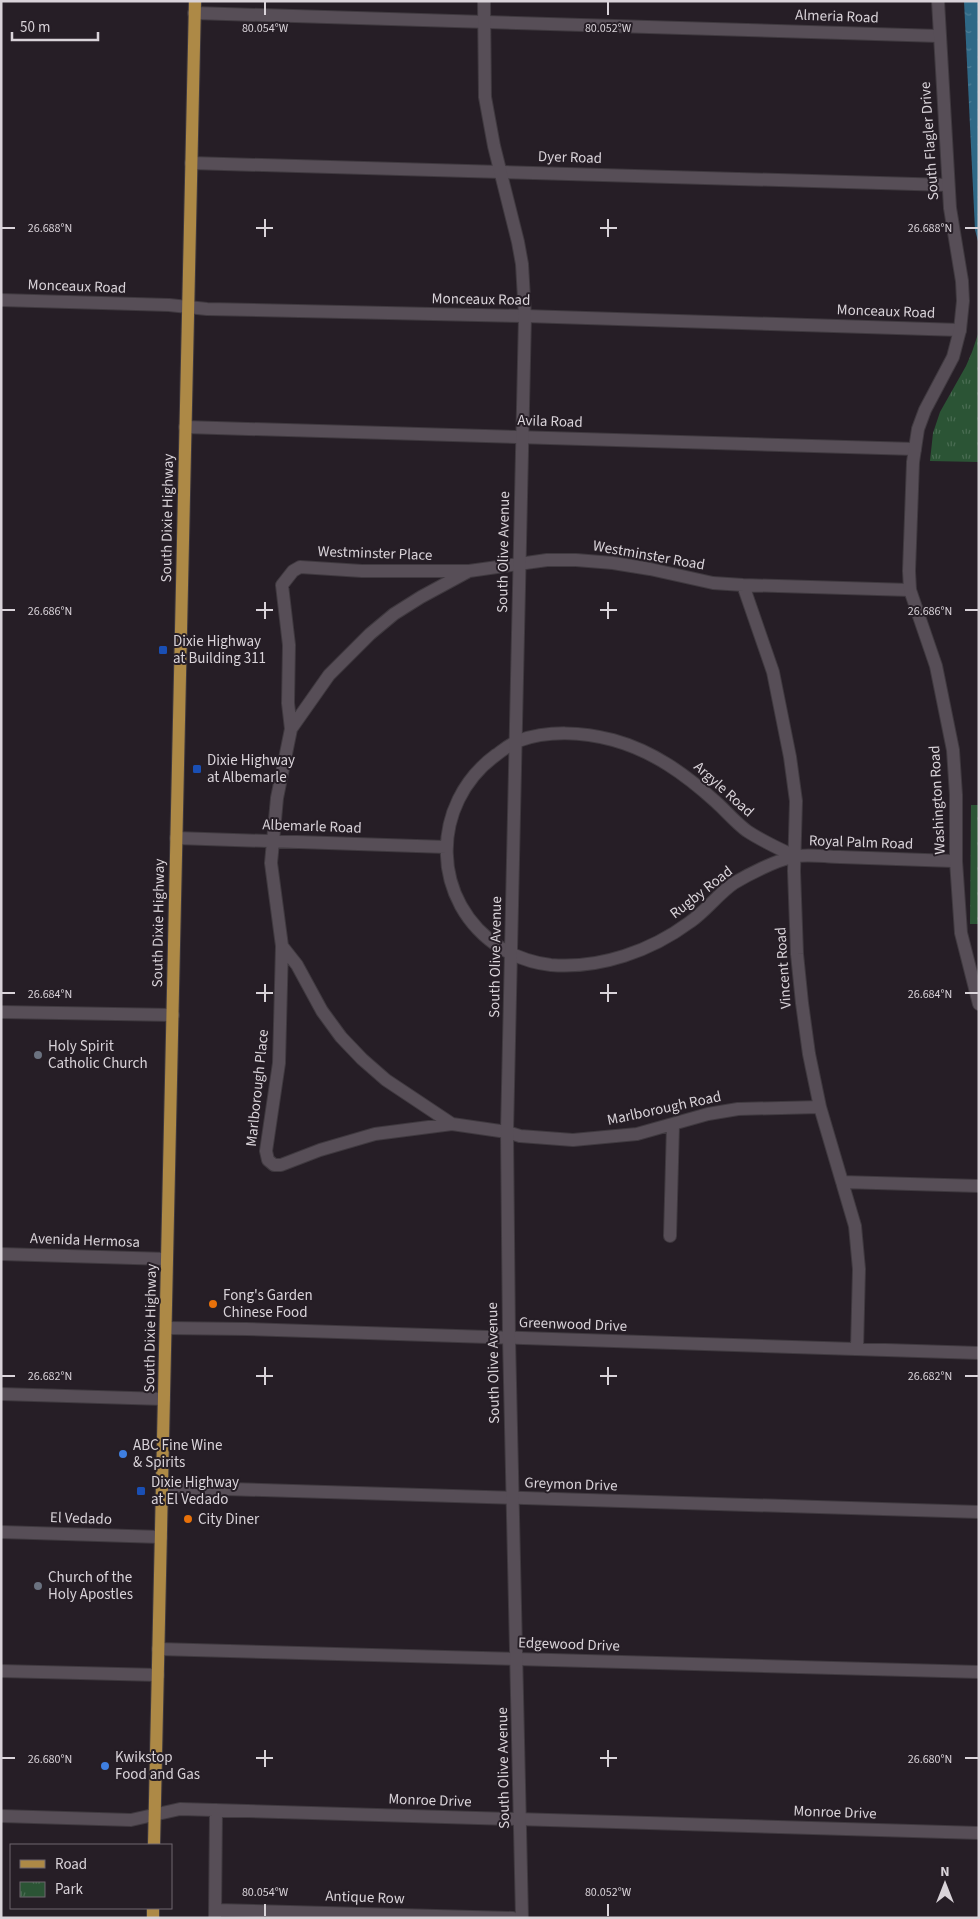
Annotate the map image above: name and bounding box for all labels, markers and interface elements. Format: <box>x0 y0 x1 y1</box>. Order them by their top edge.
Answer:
street label: Almeria Road <box>795 5 879 28</box>
scale bar <box>12 10 99 42</box>
text: 50 m <box>20 17 50 38</box>
text: 80.054°W <box>242 20 289 37</box>
text: 80.052°W <box>585 20 632 37</box>
street label: South Flagler Drive <box>915 81 944 201</box>
street label: Dyer Road <box>538 146 602 169</box>
text: 26.688°N <box>28 220 72 237</box>
text: 26.688°N <box>908 220 952 237</box>
street label: Monceaux Road <box>27 274 127 299</box>
street label: Monceaux Road <box>432 288 530 311</box>
street label: Monceaux Road <box>836 299 936 324</box>
street label: Avila Road <box>517 410 583 433</box>
street label: South Dixie Highway <box>156 454 179 583</box>
street label: South Olive Avenue <box>492 491 515 613</box>
street label: Westminster Road <box>591 535 707 576</box>
street label: Westminster Place <box>317 541 433 566</box>
text: 26.686°N <box>28 603 72 620</box>
text: 26.686°N <box>908 603 952 620</box>
place label: Dixie Highway at Building 311 <box>173 631 266 669</box>
marker: Dixie Highway at Building 311 <box>157 644 169 656</box>
street label: Washington Road <box>924 745 951 855</box>
place label: Dixie Highway at Albemarle <box>207 750 295 788</box>
street label: Argyle Road <box>689 757 758 822</box>
marker: Dixie Highway at Albemarle <box>191 763 203 775</box>
street label: Albemarle Road <box>262 814 362 839</box>
street label: Royal Palm Road <box>808 830 914 855</box>
street label: South Dixie Highway <box>147 859 170 988</box>
street label: Rugby Road <box>665 861 737 924</box>
street label: South Olive Avenue <box>484 896 507 1018</box>
street label: Vincent Road <box>770 926 797 1010</box>
text: 26.684°N <box>28 986 72 1003</box>
text: 26.684°N <box>908 986 952 1003</box>
street label: Marlborough Place <box>241 1028 274 1148</box>
place label: Holy Spirit Catholic Church <box>48 1036 148 1074</box>
marker: Holy Spirit Catholic Church <box>32 1049 44 1061</box>
street label: Marlborough Road <box>605 1086 723 1131</box>
street label: Avenida Hermosa <box>30 1228 140 1253</box>
street label: South Dixie Highway <box>139 1264 162 1393</box>
place label: Fong's Garden Chinese Food <box>223 1285 313 1323</box>
marker: Fong's Garden Chinese Food <box>207 1298 219 1310</box>
street label: South Olive Avenue <box>482 1302 505 1424</box>
street label: Greenwood Drive <box>519 1312 627 1337</box>
text: 26.682°N <box>28 1368 72 1385</box>
text: 26.682°N <box>908 1368 952 1385</box>
place label: ABC Fine Wine & Spirits <box>133 1435 222 1473</box>
marker: ABC Fine Wine & Spirits <box>117 1448 129 1460</box>
place label: Dixie Highway at El Vedado <box>151 1472 239 1510</box>
street label: Greymon Drive <box>524 1472 618 1497</box>
marker: Dixie Highway at El Vedado <box>135 1485 147 1497</box>
street label: El Vedado <box>50 1507 112 1530</box>
place label: City Diner <box>198 1509 260 1530</box>
marker: City Diner <box>182 1513 194 1525</box>
place label: Church of the Holy Apostles <box>48 1567 133 1605</box>
marker: Church of the Holy Apostles <box>32 1580 44 1592</box>
street label: Edgewood Drive <box>518 1632 620 1657</box>
street label: South Olive Avenue <box>492 1707 515 1829</box>
place label: Kwikstop Food and Gas <box>115 1747 200 1785</box>
text: 26.680°N <box>28 1751 72 1768</box>
text: 26.680°N <box>908 1751 952 1768</box>
marker: Kwikstop Food and Gas <box>99 1760 111 1772</box>
street label: Monroe Drive <box>388 1789 472 1812</box>
street label: Monroe Drive <box>793 1801 877 1824</box>
legend <box>10 1844 172 1909</box>
text: Road <box>55 1854 87 1875</box>
north arrow <box>920 1859 970 1909</box>
text: N <box>940 1862 950 1882</box>
text: Park <box>55 1879 84 1900</box>
text: 80.054°W <box>242 1884 289 1901</box>
text: 80.052°W <box>585 1884 632 1901</box>
street label: Antique Row <box>325 1886 405 1909</box>

